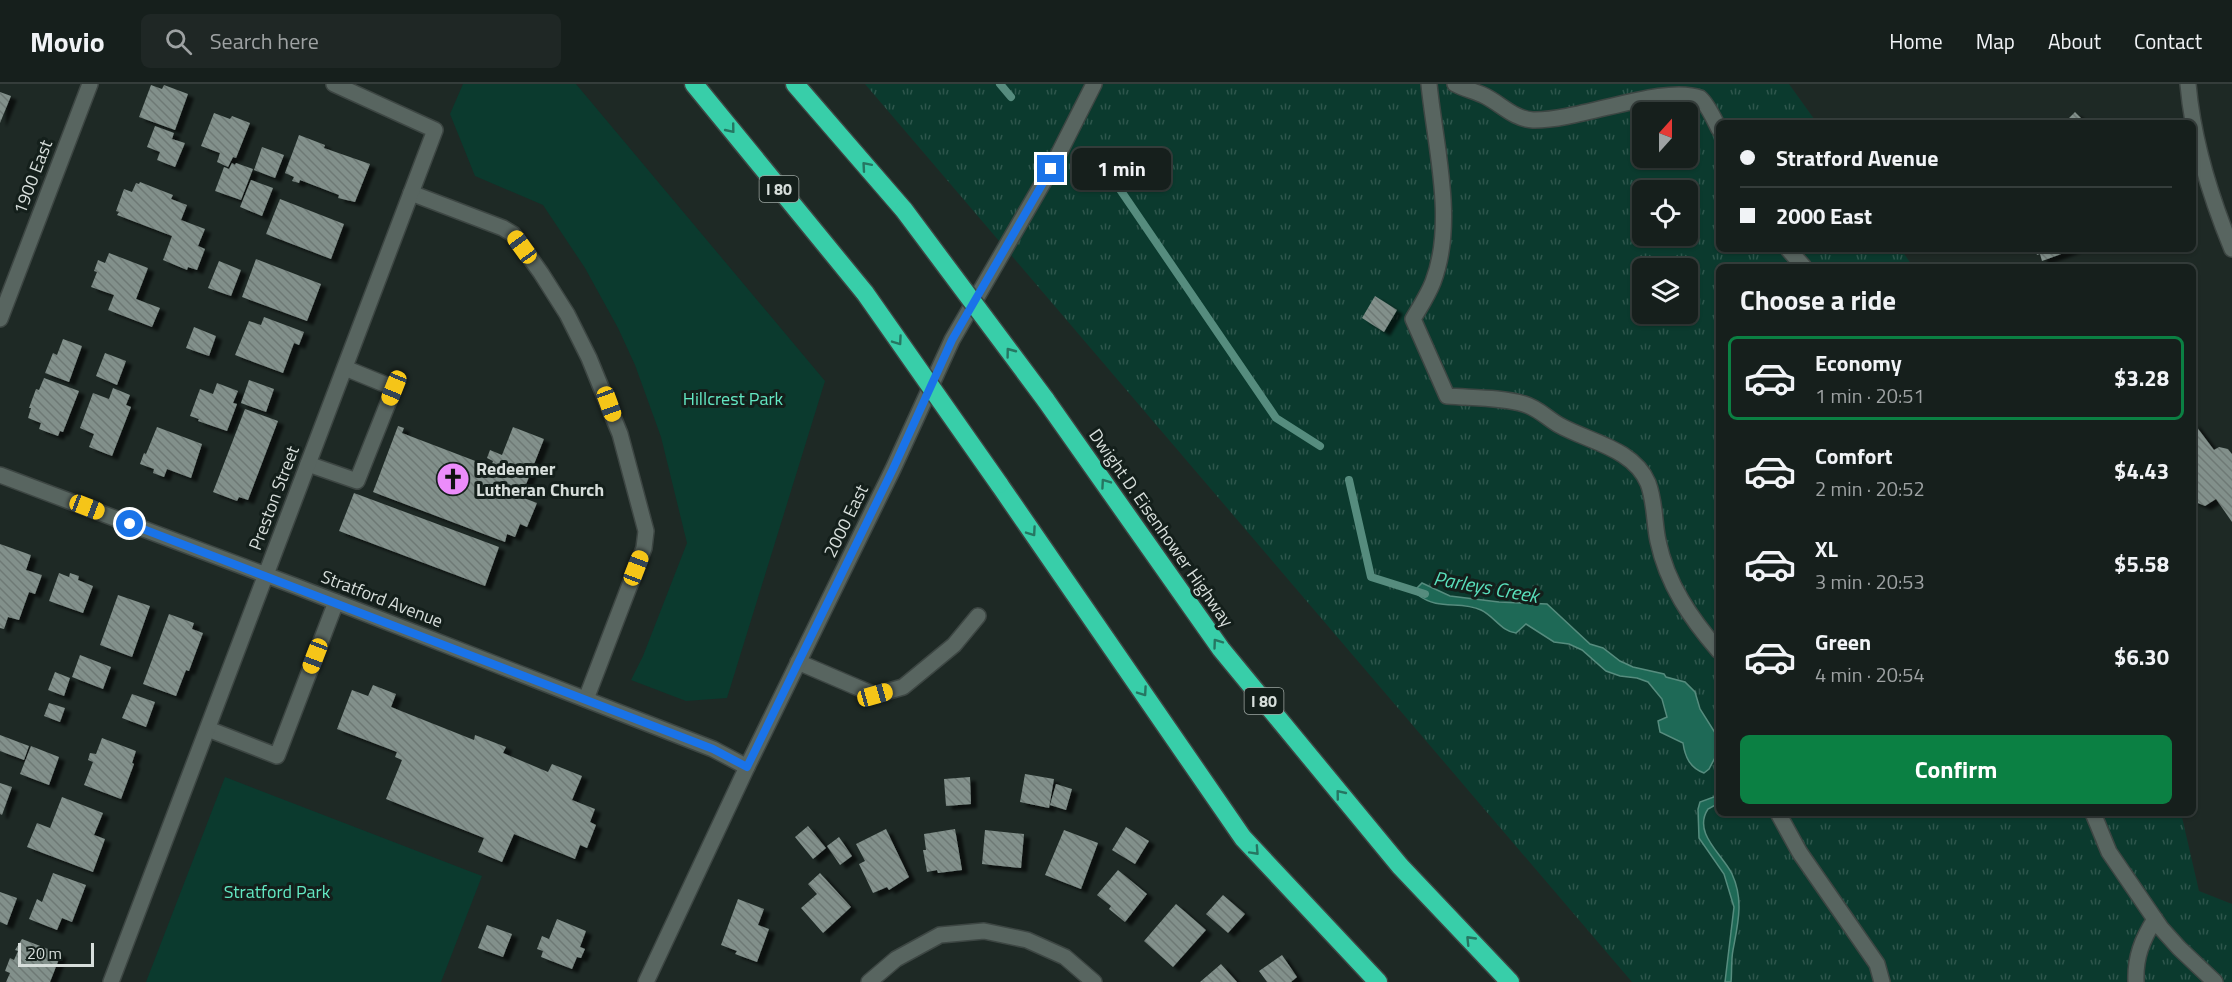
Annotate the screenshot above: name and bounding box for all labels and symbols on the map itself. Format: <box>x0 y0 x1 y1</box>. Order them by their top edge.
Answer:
north arrow <box>1632 102 1698 168</box>
one-way arrow <box>724 123 735 134</box>
street label: 1900 East <box>6 135 59 218</box>
callout: 1 min <box>1072 148 1171 190</box>
route end <box>1037 155 1064 182</box>
one-way arrow <box>862 162 873 173</box>
road number: I 80 <box>760 176 798 202</box>
car <box>504 227 540 267</box>
one-way arrow <box>891 335 902 346</box>
one-way arrow <box>1006 348 1017 359</box>
car <box>379 368 409 408</box>
car <box>594 384 624 424</box>
park label: Hillcrest Park <box>683 385 784 412</box>
street label: Dwight D. Eisenhower Highway <box>1082 423 1241 633</box>
street label: Preston Street <box>241 441 306 554</box>
place label: Redeemer Lutheran Church <box>476 455 604 503</box>
church icon: Redeemer Lutheran Church <box>435 461 471 497</box>
street label: 2000 East <box>816 479 875 562</box>
one-way arrow <box>1101 479 1112 490</box>
car <box>67 492 107 522</box>
route start <box>116 510 143 537</box>
one-way arrow <box>1025 525 1036 536</box>
car <box>621 548 651 588</box>
water label: Parleys Creek <box>1431 562 1543 611</box>
street label: Stratford Avenue <box>317 563 447 634</box>
car <box>300 636 330 676</box>
one-way arrow <box>1213 639 1224 650</box>
car <box>855 681 895 709</box>
one-way arrow <box>1136 686 1147 697</box>
road number: I 80 <box>1244 688 1284 714</box>
one-way arrow <box>1337 790 1348 801</box>
one-way arrow <box>1248 844 1259 855</box>
park label: Stratford Park <box>224 878 331 905</box>
one-way arrow <box>1466 936 1477 947</box>
scale bar <box>18 940 94 968</box>

